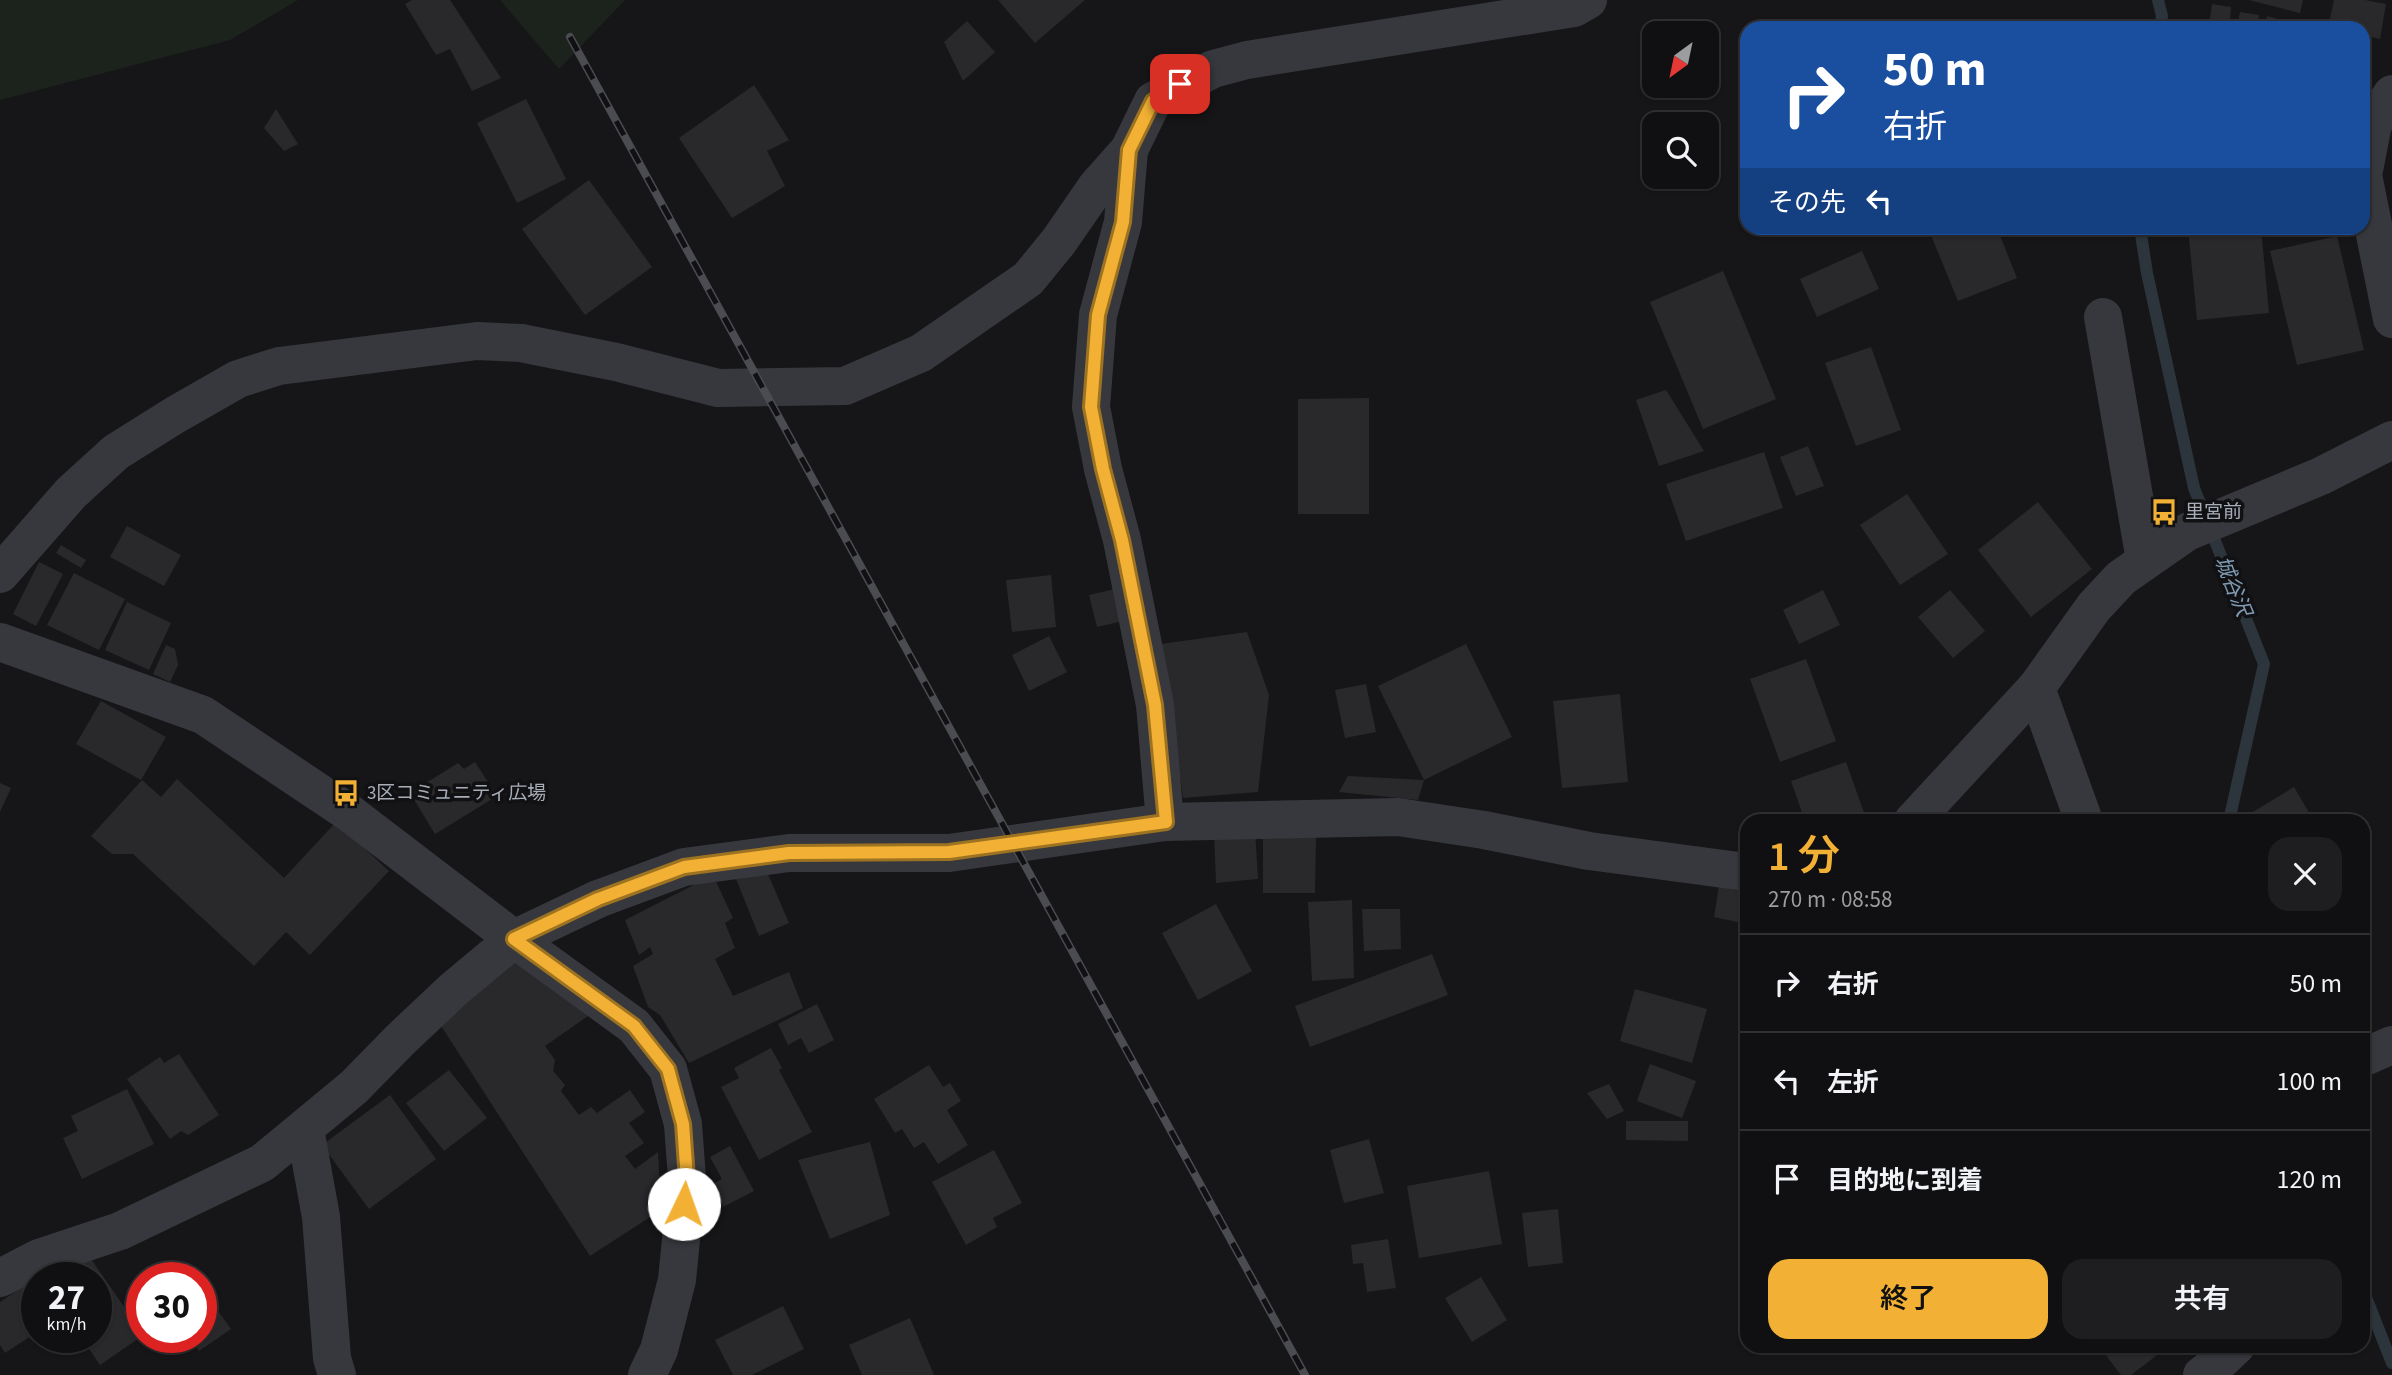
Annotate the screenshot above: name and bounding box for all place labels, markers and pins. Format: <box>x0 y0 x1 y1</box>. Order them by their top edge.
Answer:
pin <box>1150 54 1210 114</box>
bus stop icon: 里宮前 <box>2149 497 2179 527</box>
place label: 里宮前 <box>2185 499 2242 526</box>
bus stop icon: 3区コミュニティ広場 <box>331 778 361 808</box>
place label: 3区コミュニティ広場 <box>367 780 546 807</box>

